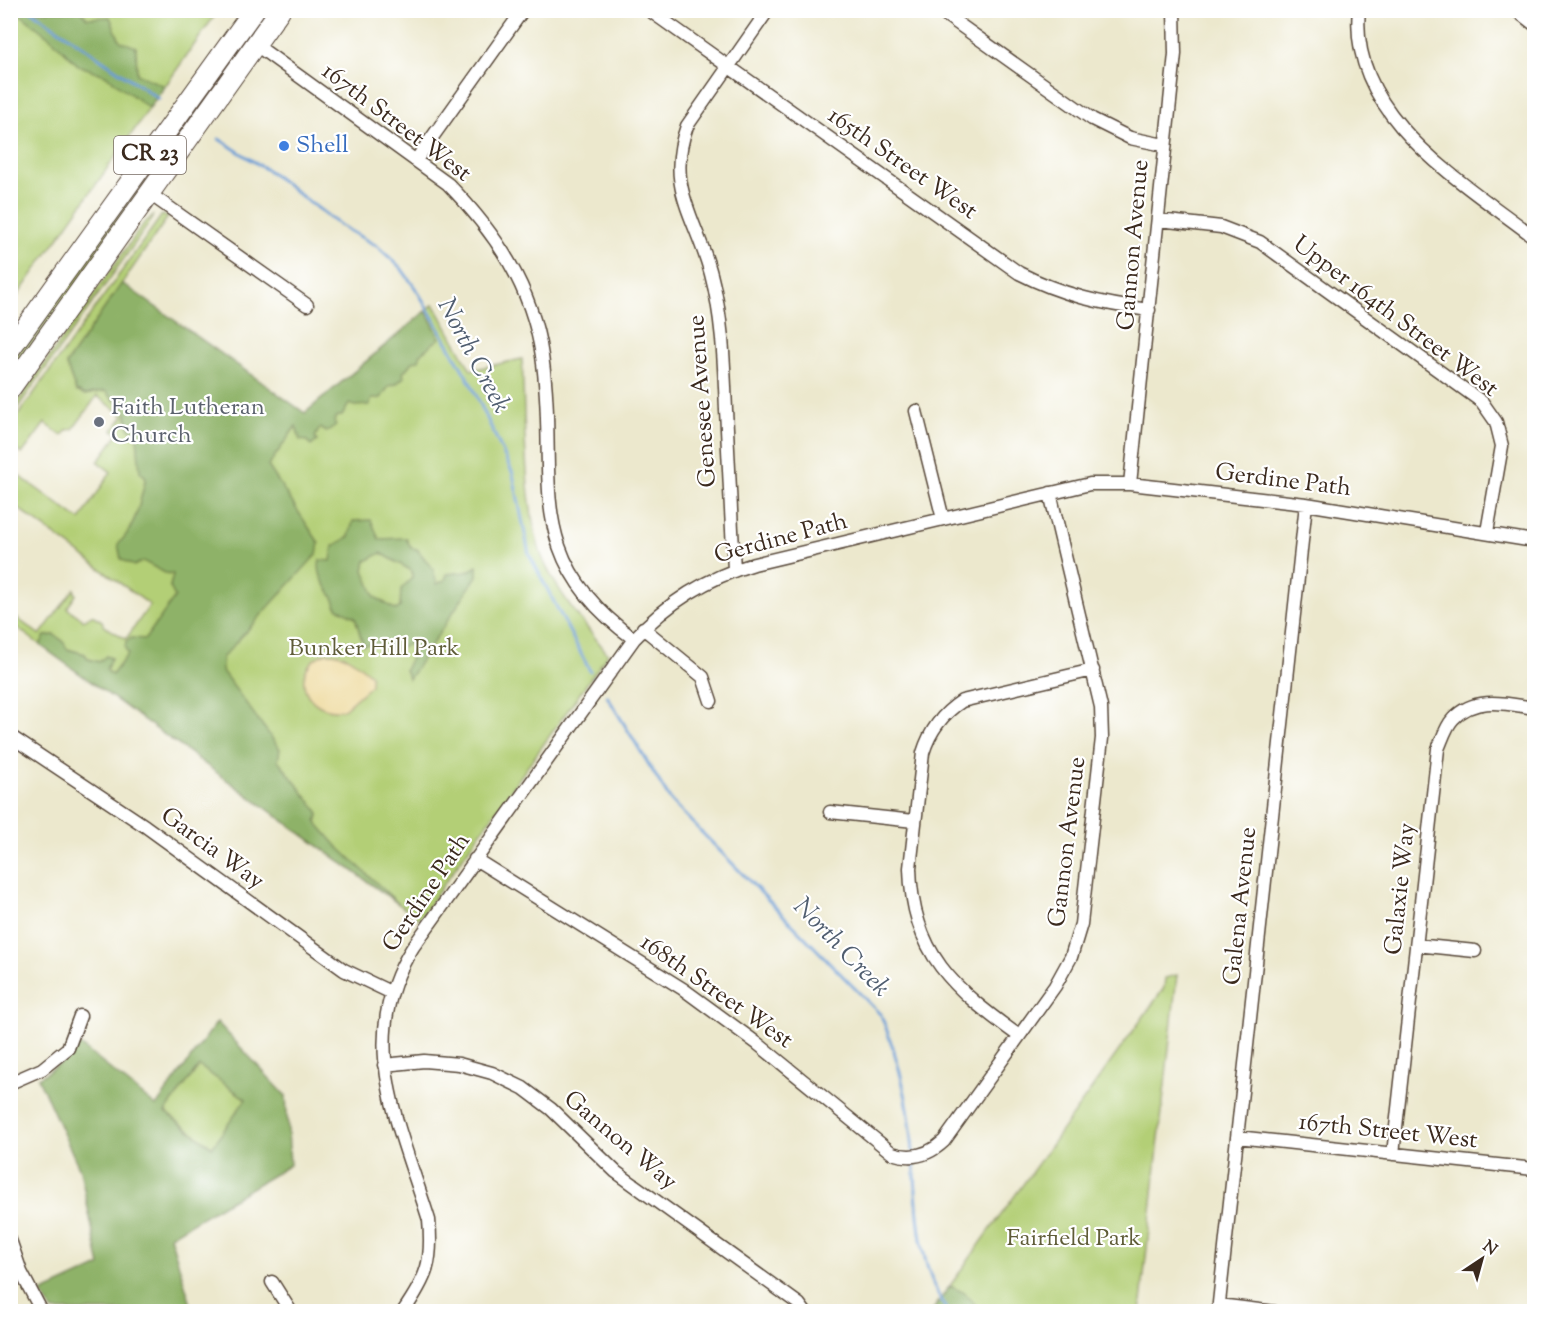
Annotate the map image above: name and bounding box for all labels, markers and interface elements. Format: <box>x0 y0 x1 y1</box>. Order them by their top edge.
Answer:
street label: 167th Street West <box>314 55 478 191</box>
street label: 165th Street West <box>820 100 984 228</box>
place label: Shell <box>296 129 349 163</box>
road number: CR 23 <box>114 136 186 174</box>
marker: Shell <box>277 139 291 153</box>
street label: Gannon Avenue <box>1110 158 1158 332</box>
street label: Upper 164th Street West <box>1285 228 1505 406</box>
water label: North Creek <box>427 292 519 421</box>
street label: Genesee Avenue <box>680 314 726 488</box>
place label: Faith Lutheran Church <box>111 391 265 453</box>
marker: Faith Lutheran Church <box>92 415 106 429</box>
street label: Gerdine Path <box>1213 456 1353 506</box>
street label: Gerdine Path <box>711 505 851 573</box>
park label: Bunker Hill Park <box>288 632 460 666</box>
street label: Gannon Avenue <box>1041 755 1095 929</box>
street label: Garcia Way <box>153 800 271 898</box>
street label: Galaxie Way <box>1377 821 1425 957</box>
street label: Galena Avenue <box>1216 825 1266 987</box>
street label: Gerdine Path <box>375 827 479 959</box>
water label: North Creek <box>784 890 898 1006</box>
street label: 168th Street West <box>633 927 799 1057</box>
street label: Gannon Way <box>556 1083 684 1199</box>
street label: 167th Street West <box>1297 1106 1479 1158</box>
park label: Fairfield Park <box>1007 1222 1141 1256</box>
north arrow <box>1452 1229 1512 1289</box>
text: N <box>1477 1236 1501 1262</box>

